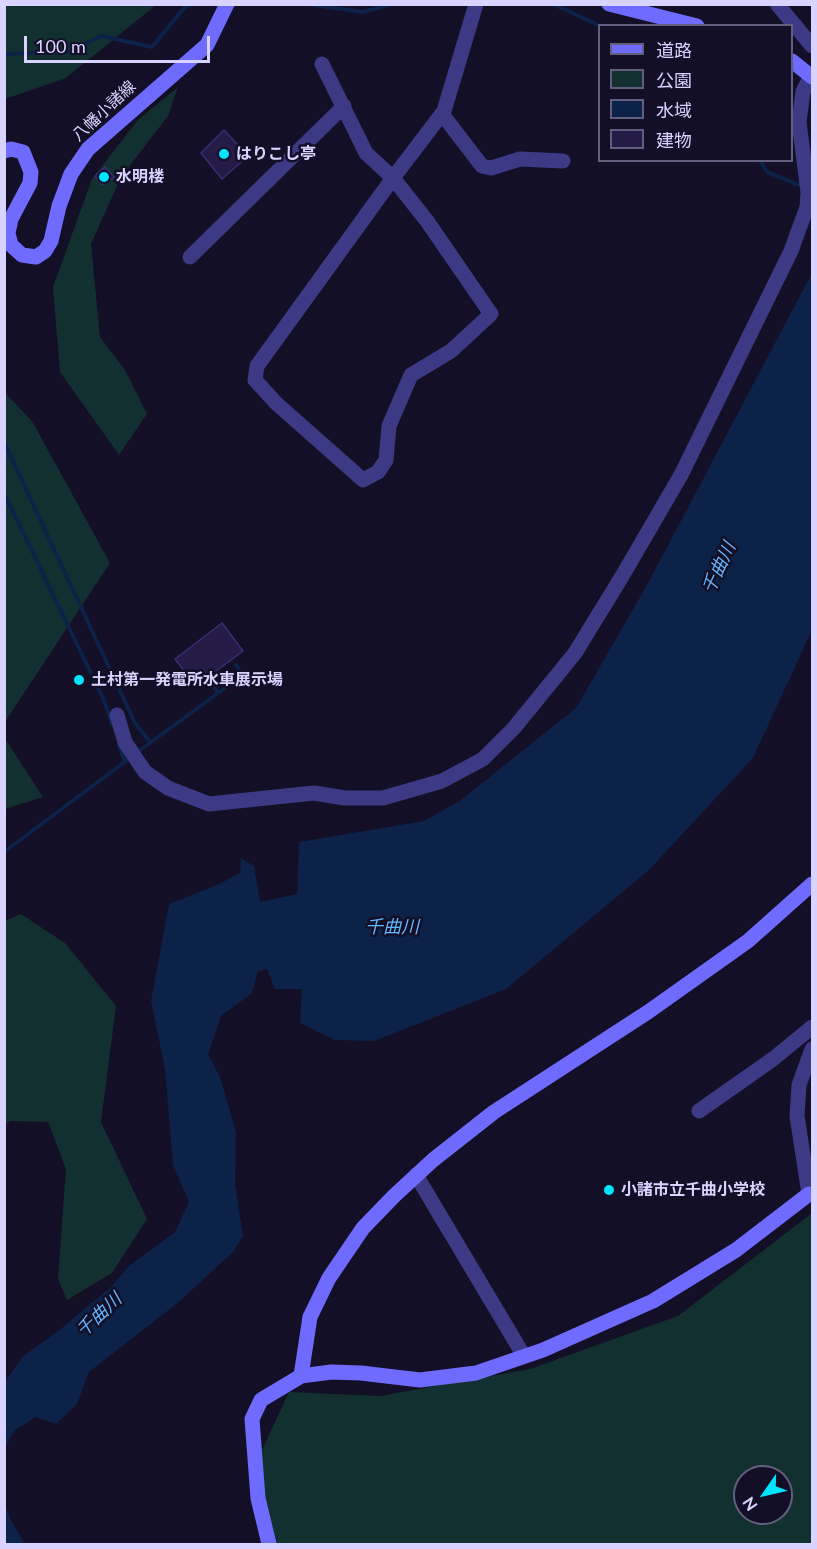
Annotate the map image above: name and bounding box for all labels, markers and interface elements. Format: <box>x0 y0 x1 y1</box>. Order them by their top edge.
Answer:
scale bar <box>27 24 213 62</box>
legend <box>598 24 793 162</box>
text: 100 m <box>35 35 86 57</box>
text: 道路 <box>656 39 692 61</box>
text: 公園 <box>656 69 692 91</box>
street label: 八幡小諸線 <box>68 77 140 145</box>
text: 水域 <box>656 99 692 121</box>
text: 建物 <box>656 129 692 151</box>
place label: はりこし亭 <box>236 144 316 164</box>
marker: はりこし亭 <box>217 147 231 161</box>
place label: 水明楼 <box>116 167 164 187</box>
marker: 水明楼 <box>97 170 111 184</box>
water label: 千曲川 <box>698 539 740 597</box>
place label: 土村第一発電所水車展示場 <box>91 670 283 690</box>
marker: 土村第一発電所水車展示場 <box>72 673 86 687</box>
water label: 千曲川 <box>365 916 419 938</box>
place label: 小諸市立千曲小学校 <box>621 1180 765 1200</box>
marker: 小諸市立千曲小学校 <box>602 1183 616 1197</box>
water label: 千曲川 <box>72 1289 126 1341</box>
north arrow <box>733 1465 793 1525</box>
text: N <box>738 1494 761 1515</box>

